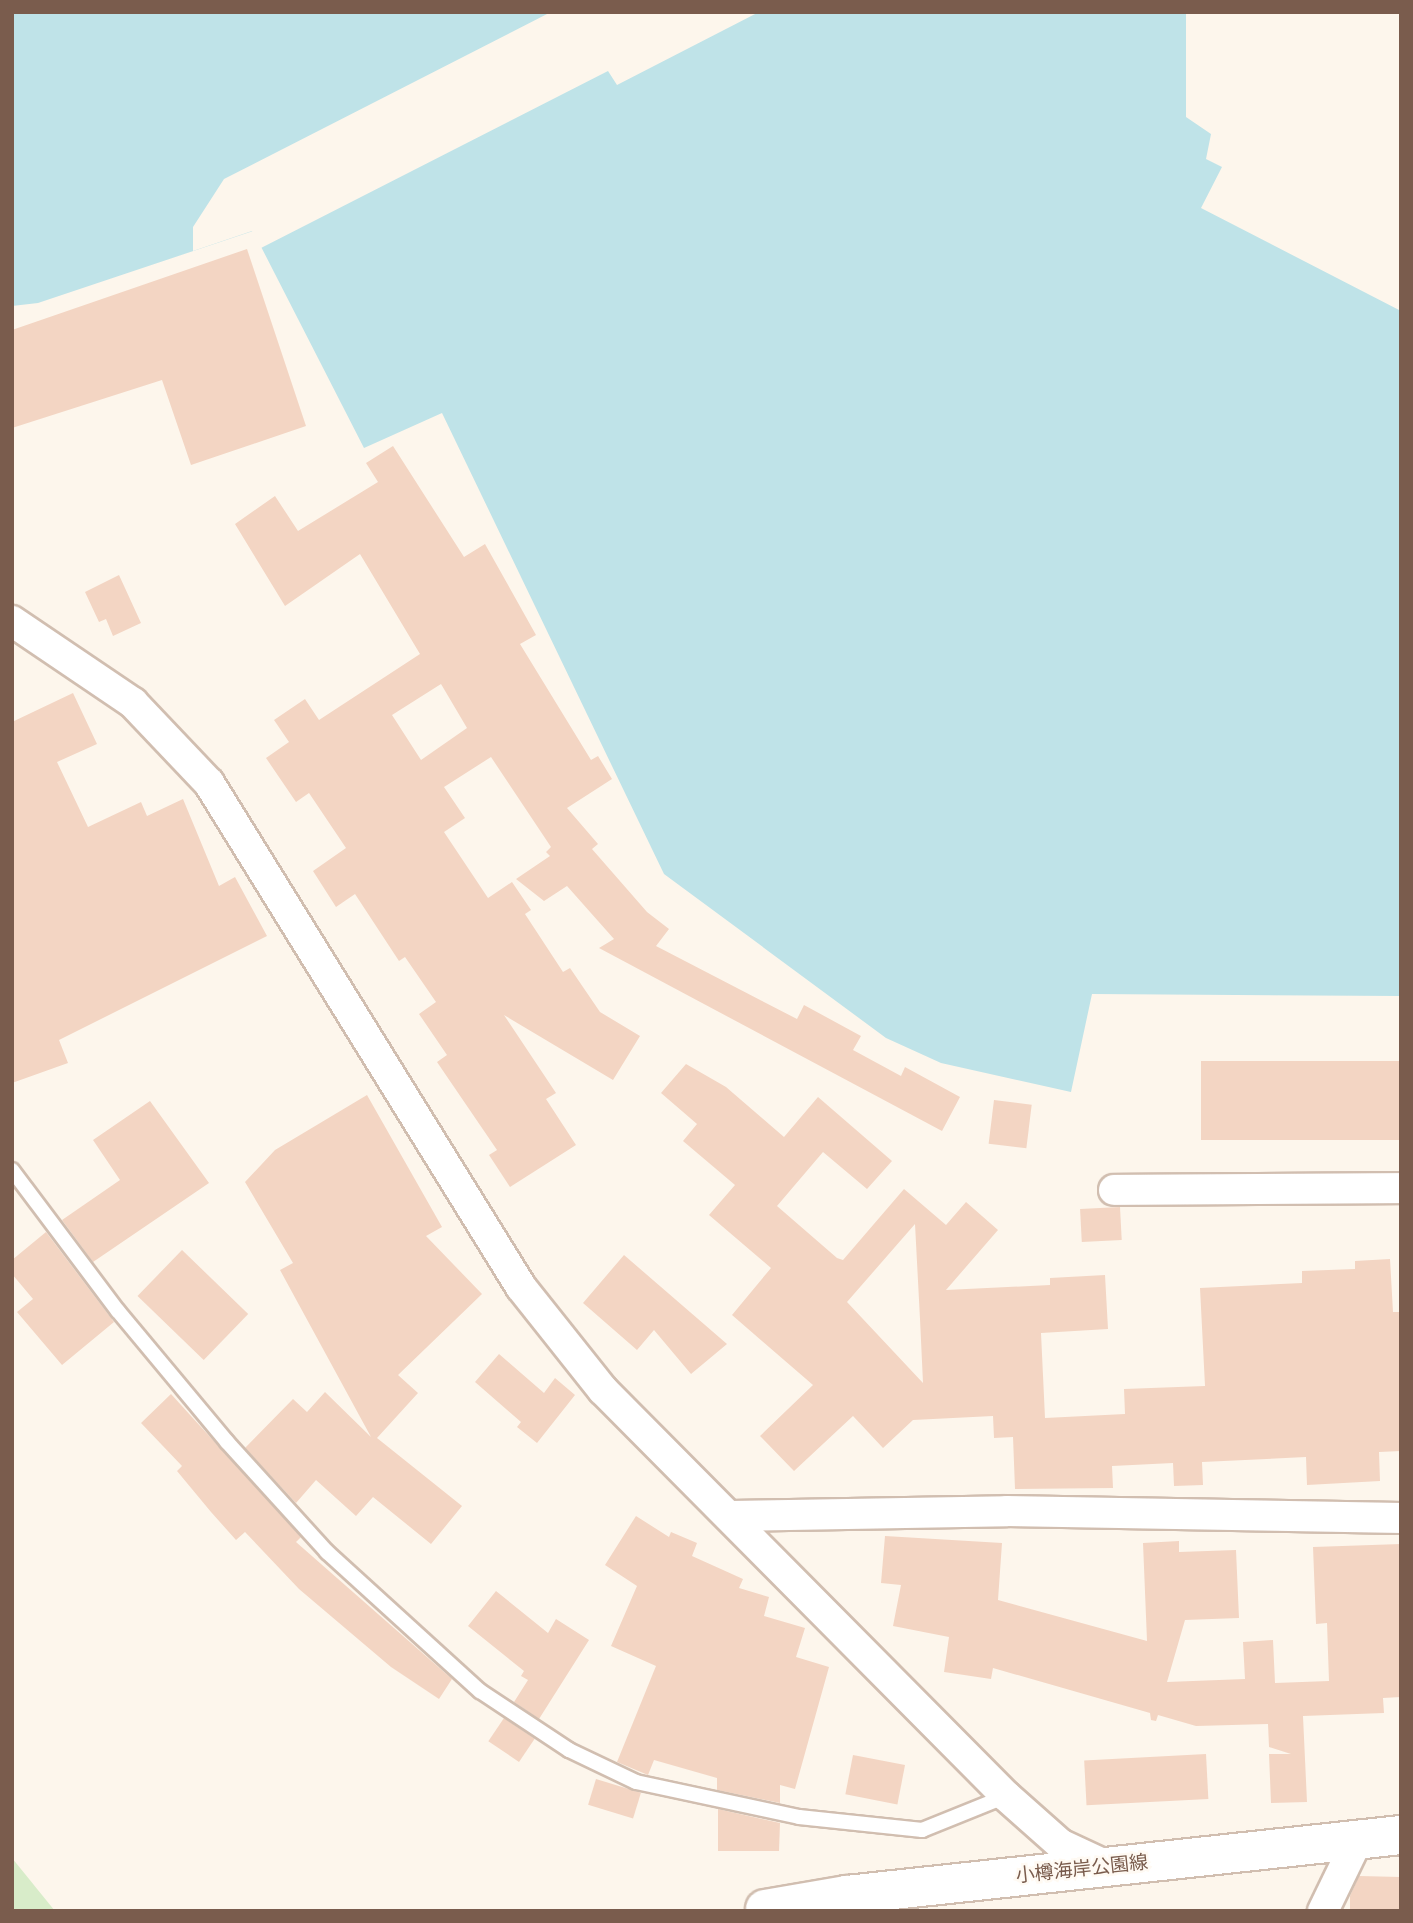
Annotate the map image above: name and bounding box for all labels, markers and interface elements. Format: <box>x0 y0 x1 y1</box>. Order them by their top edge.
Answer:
street label: 小樽海岸公園線 <box>1015 1852 1149 1888</box>

